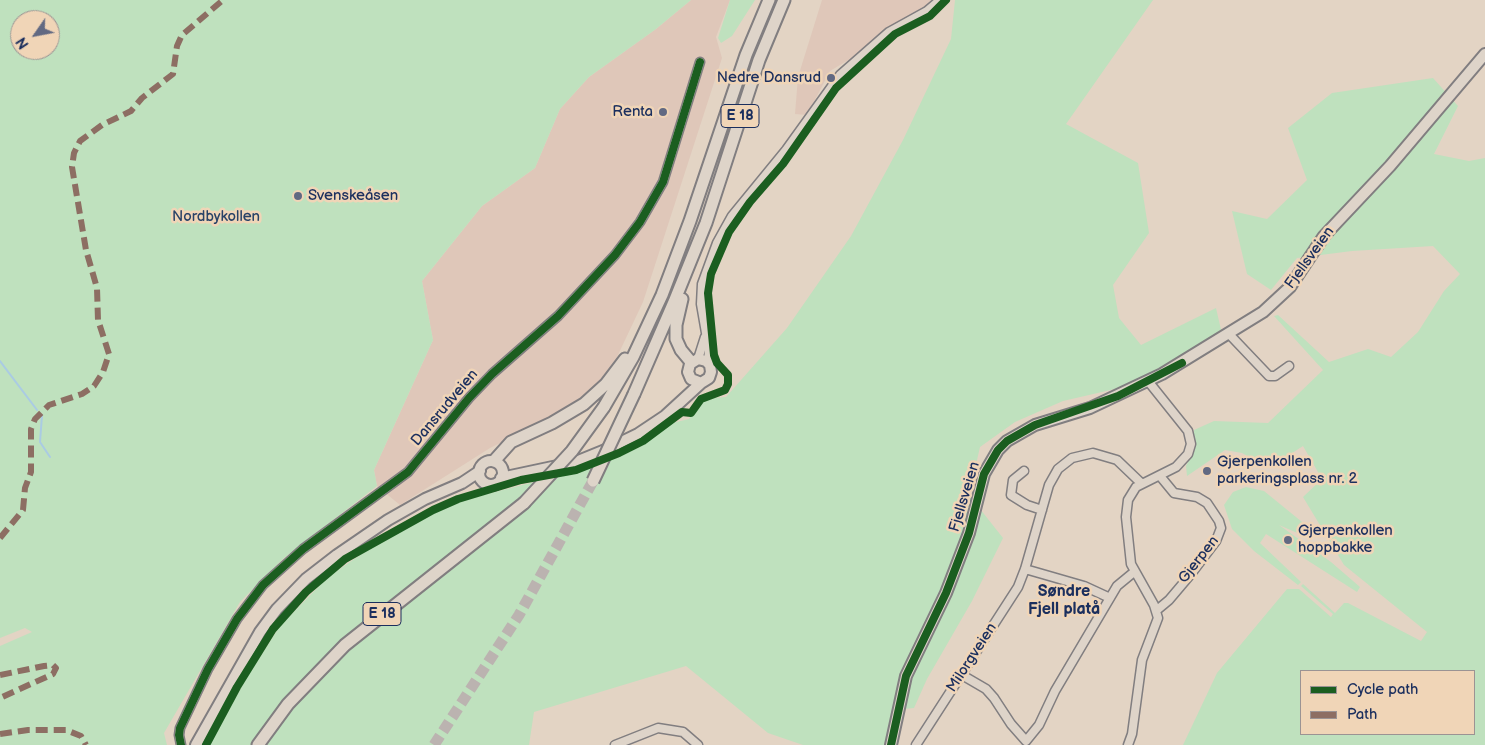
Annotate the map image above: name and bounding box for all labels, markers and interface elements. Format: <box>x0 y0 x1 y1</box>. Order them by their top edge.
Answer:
north arrow <box>10 10 60 60</box>
text: N <box>13 34 33 52</box>
place label: Nedre Dansrud <box>717 69 821 87</box>
marker: Nedre Dansrud <box>825 72 837 84</box>
place label: Renta <box>612 103 653 121</box>
road number: E 18 <box>721 104 759 128</box>
marker: Renta <box>657 106 669 118</box>
place label: Svenskeåsen <box>308 187 398 205</box>
marker: Svenskeåsen <box>292 190 304 202</box>
park label: Nordbykollen <box>172 208 260 226</box>
street label: Fjellsveien <box>1281 223 1339 293</box>
street label: Dansrudveien <box>408 366 482 450</box>
place label: Gjerpenkollen parkeringsplass nr. 2 <box>1217 453 1357 488</box>
street label: Fjellsveien <box>946 460 984 534</box>
marker: Gjerpenkollen parkeringsplass nr. 2 <box>1201 465 1213 477</box>
place label: Gjerpenkollen hoppbakke <box>1298 522 1393 557</box>
street label: Gjerpen <box>1175 533 1223 587</box>
marker: Gjerpenkollen hoppbakke <box>1282 534 1294 546</box>
district label: Søndre Fjell platå <box>1028 582 1100 620</box>
road number: E 18 <box>363 602 401 626</box>
street label: Milorgveien <box>943 620 1001 696</box>
legend <box>1300 670 1475 735</box>
text: Cycle path <box>1347 680 1418 699</box>
text: Path <box>1347 705 1377 724</box>

